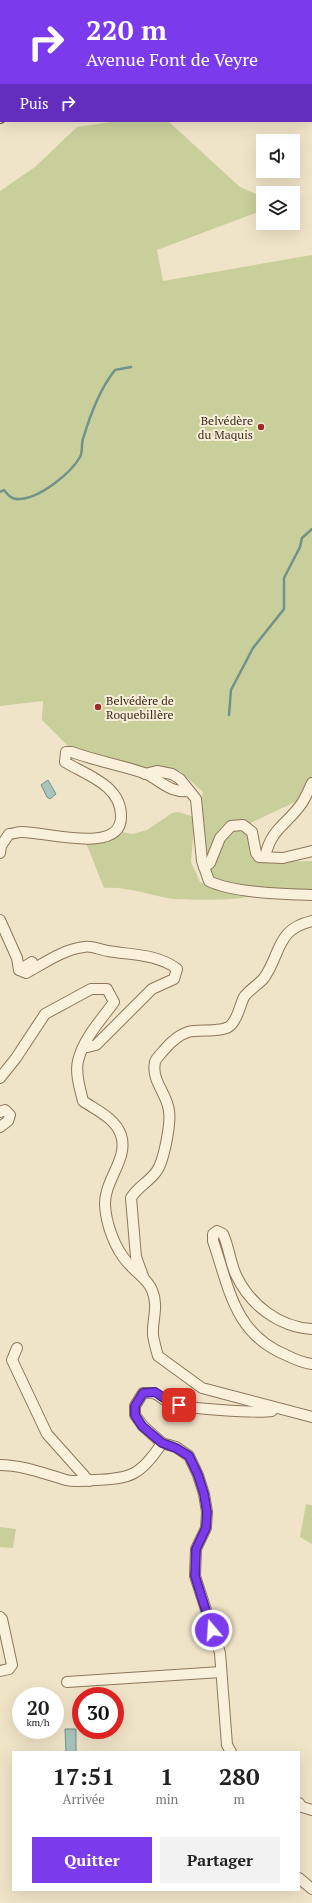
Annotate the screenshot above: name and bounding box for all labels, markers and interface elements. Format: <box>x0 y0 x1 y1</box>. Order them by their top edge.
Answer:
text: 220 m <box>86 11 167 48</box>
icon: right <box>20 16 72 68</box>
text: Avenue Font de Veyre <box>86 47 258 71</box>
icon: right <box>57 92 79 114</box>
text: Puis <box>20 93 49 113</box>
map controls <box>256 134 300 230</box>
button: sound <box>256 134 300 178</box>
button: layers <box>256 186 300 230</box>
place label: Belvédère du Maquis <box>198 413 253 442</box>
marker: Belvédère du Maquis <box>256 422 266 432</box>
place label: Belvédère de Roquebillère <box>106 693 174 722</box>
marker: Belvédère de Roquebillère <box>93 702 103 712</box>
pin <box>162 1388 196 1422</box>
icon: arrive <box>168 1394 190 1416</box>
position arrow <box>191 1609 233 1651</box>
speed limit sign: 30 <box>72 1687 124 1739</box>
text: 20 <box>27 1694 49 1721</box>
text: km/h <box>26 1716 50 1729</box>
text: 17:51 <box>52 1760 115 1792</box>
text: 1 <box>160 1760 174 1792</box>
text: 280 <box>219 1760 259 1792</box>
text: Arrivée <box>63 1790 105 1808</box>
text: min <box>155 1790 178 1808</box>
text: m <box>234 1790 245 1808</box>
button: Quitter <box>32 1837 152 1883</box>
button: Partager <box>160 1837 280 1883</box>

